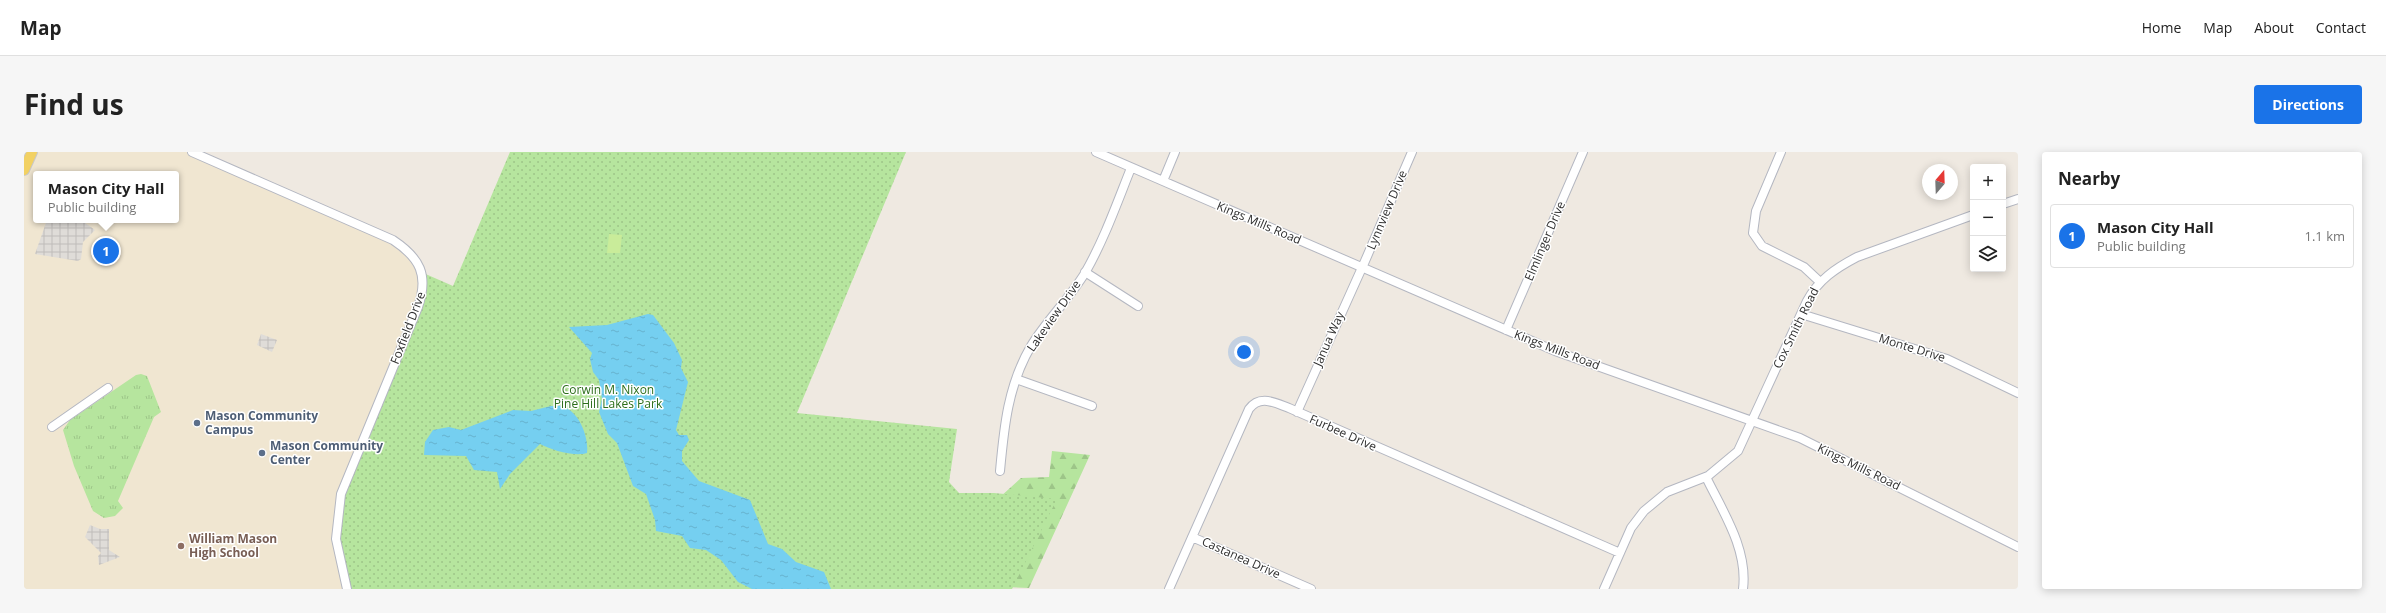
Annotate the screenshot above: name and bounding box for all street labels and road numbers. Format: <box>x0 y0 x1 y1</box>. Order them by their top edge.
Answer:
street label: Lynnview Drive <box>1362 167 1411 252</box>
street label: Kings Mills Road <box>1214 197 1304 248</box>
street label: Elmlinger Drive <box>1520 198 1569 283</box>
street label: Lakeview Drive <box>1023 276 1085 355</box>
street label: Cox Smith Road <box>1769 284 1823 371</box>
street label: Foxfield Drive <box>386 289 429 367</box>
street label: Janua Way <box>1309 308 1349 370</box>
street label: Kings Mills Road <box>1512 325 1602 374</box>
street label: Monte Drive <box>1877 329 1948 366</box>
street label: Furbee Drive <box>1307 410 1380 455</box>
street label: Kings Mills Road <box>1815 439 1904 494</box>
street label: Castanea Drive <box>1199 533 1283 583</box>

